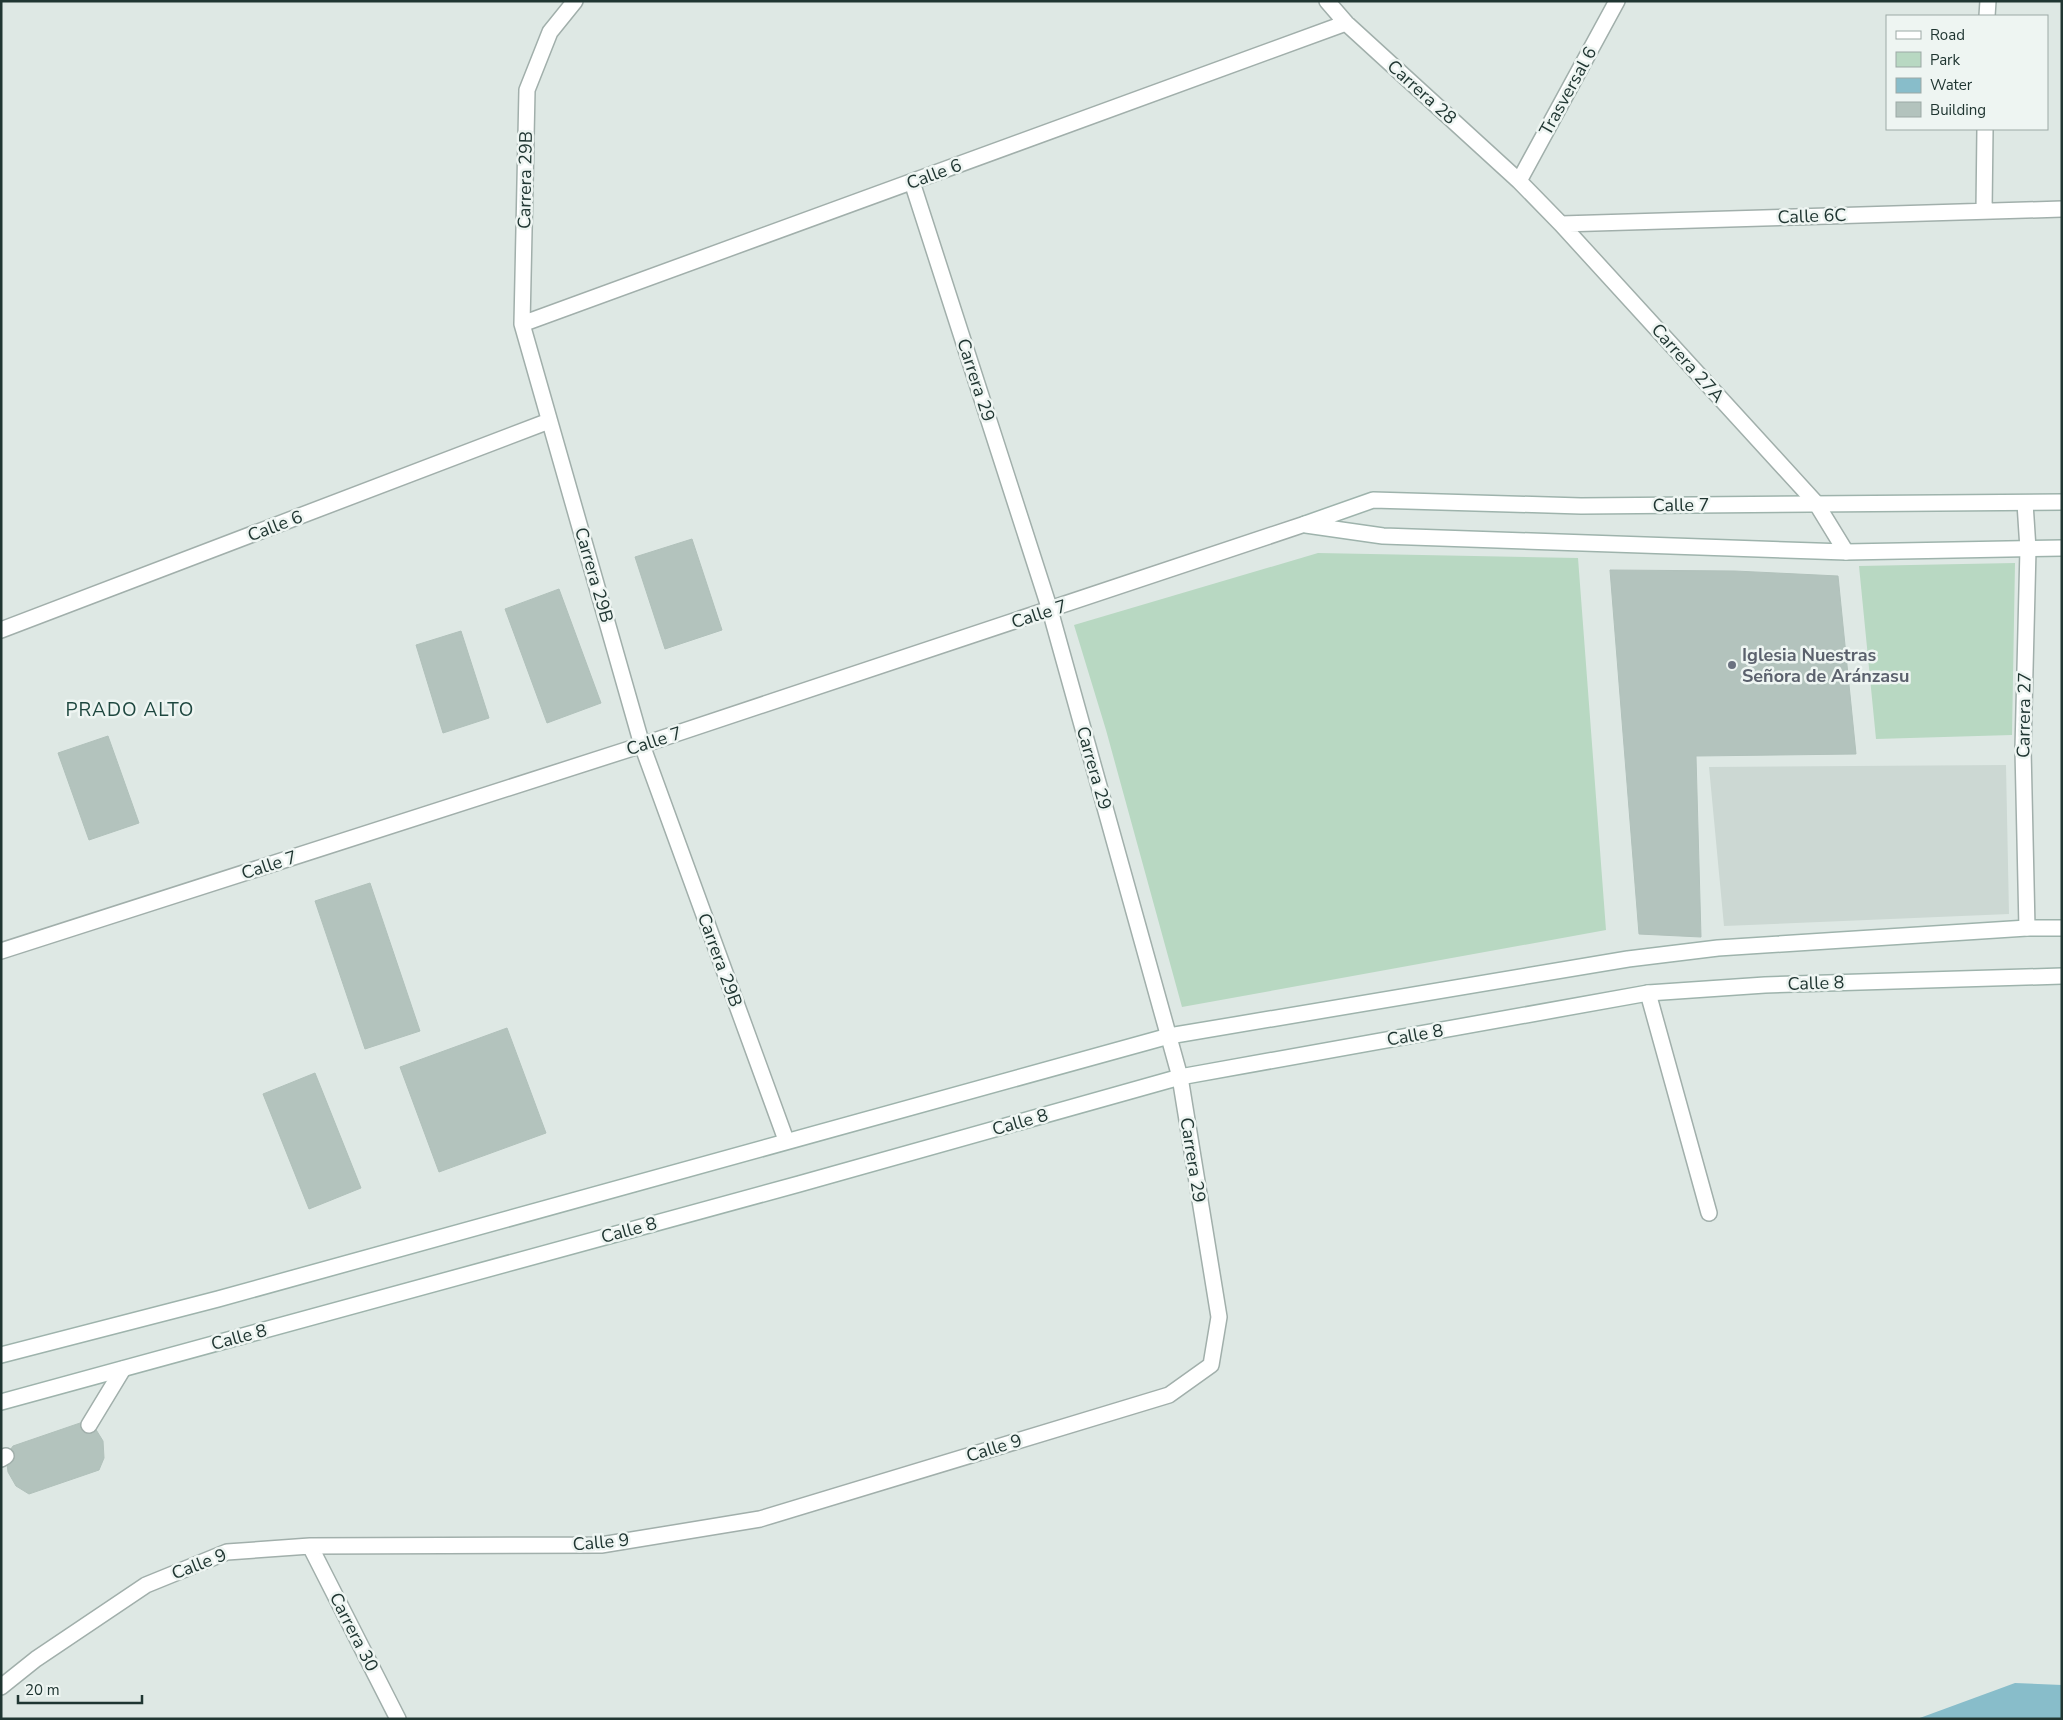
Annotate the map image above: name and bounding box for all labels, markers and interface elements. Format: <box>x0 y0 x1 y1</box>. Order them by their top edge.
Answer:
legend <box>1886 15 2048 130</box>
text: Road <box>1930 25 1965 45</box>
street label: Trasversal 6 <box>1534 42 1602 140</box>
text: Park <box>1930 50 1960 70</box>
street label: Carrera 28 <box>1382 54 1462 130</box>
text: Water <box>1930 75 1973 95</box>
text: Building <box>1930 100 1986 120</box>
street label: Carrera 29B <box>512 131 538 229</box>
street label: Calle 6 <box>903 153 965 195</box>
street label: Calle 6C <box>1777 203 1847 229</box>
street label: Carrera 27A <box>1646 318 1730 408</box>
street label: Carrera 29 <box>951 335 1001 425</box>
street label: Calle 7 <box>1652 493 1710 517</box>
street label: Calle 6 <box>244 505 306 547</box>
street label: Carrera 29B <box>569 525 619 625</box>
street label: Calle 7 <box>1008 594 1070 634</box>
place label: Iglesia Nuestras Señora de Aránzasu <box>1742 643 1909 688</box>
marker: Iglesia Nuestras Señora de Aránzasu <box>1726 659 1738 671</box>
street label: Carrera 27 <box>2011 672 2037 758</box>
district label: PRADO ALTO <box>66 697 194 723</box>
street label: Calle 7 <box>623 721 685 761</box>
street label: Carrera 29 <box>1071 723 1117 813</box>
street label: Calle 7 <box>238 845 300 885</box>
street label: Carrera 29B <box>692 910 748 1010</box>
street label: Calle 8 <box>1787 970 1845 996</box>
street label: Calle 8 <box>1385 1018 1445 1052</box>
street label: Calle 8 <box>989 1103 1051 1141</box>
street label: Carrera 29 <box>1174 1116 1212 1204</box>
street label: Calle 8 <box>598 1211 660 1249</box>
street label: Calle 8 <box>208 1318 270 1356</box>
street label: Calle 9 <box>963 1428 1025 1468</box>
street label: Calle 9 <box>572 1528 630 1556</box>
street label: Calle 9 <box>168 1543 230 1585</box>
street label: Carrera 30 <box>324 1588 384 1676</box>
scale bar <box>18 1672 141 1704</box>
text: 20 m <box>25 1680 60 1700</box>

